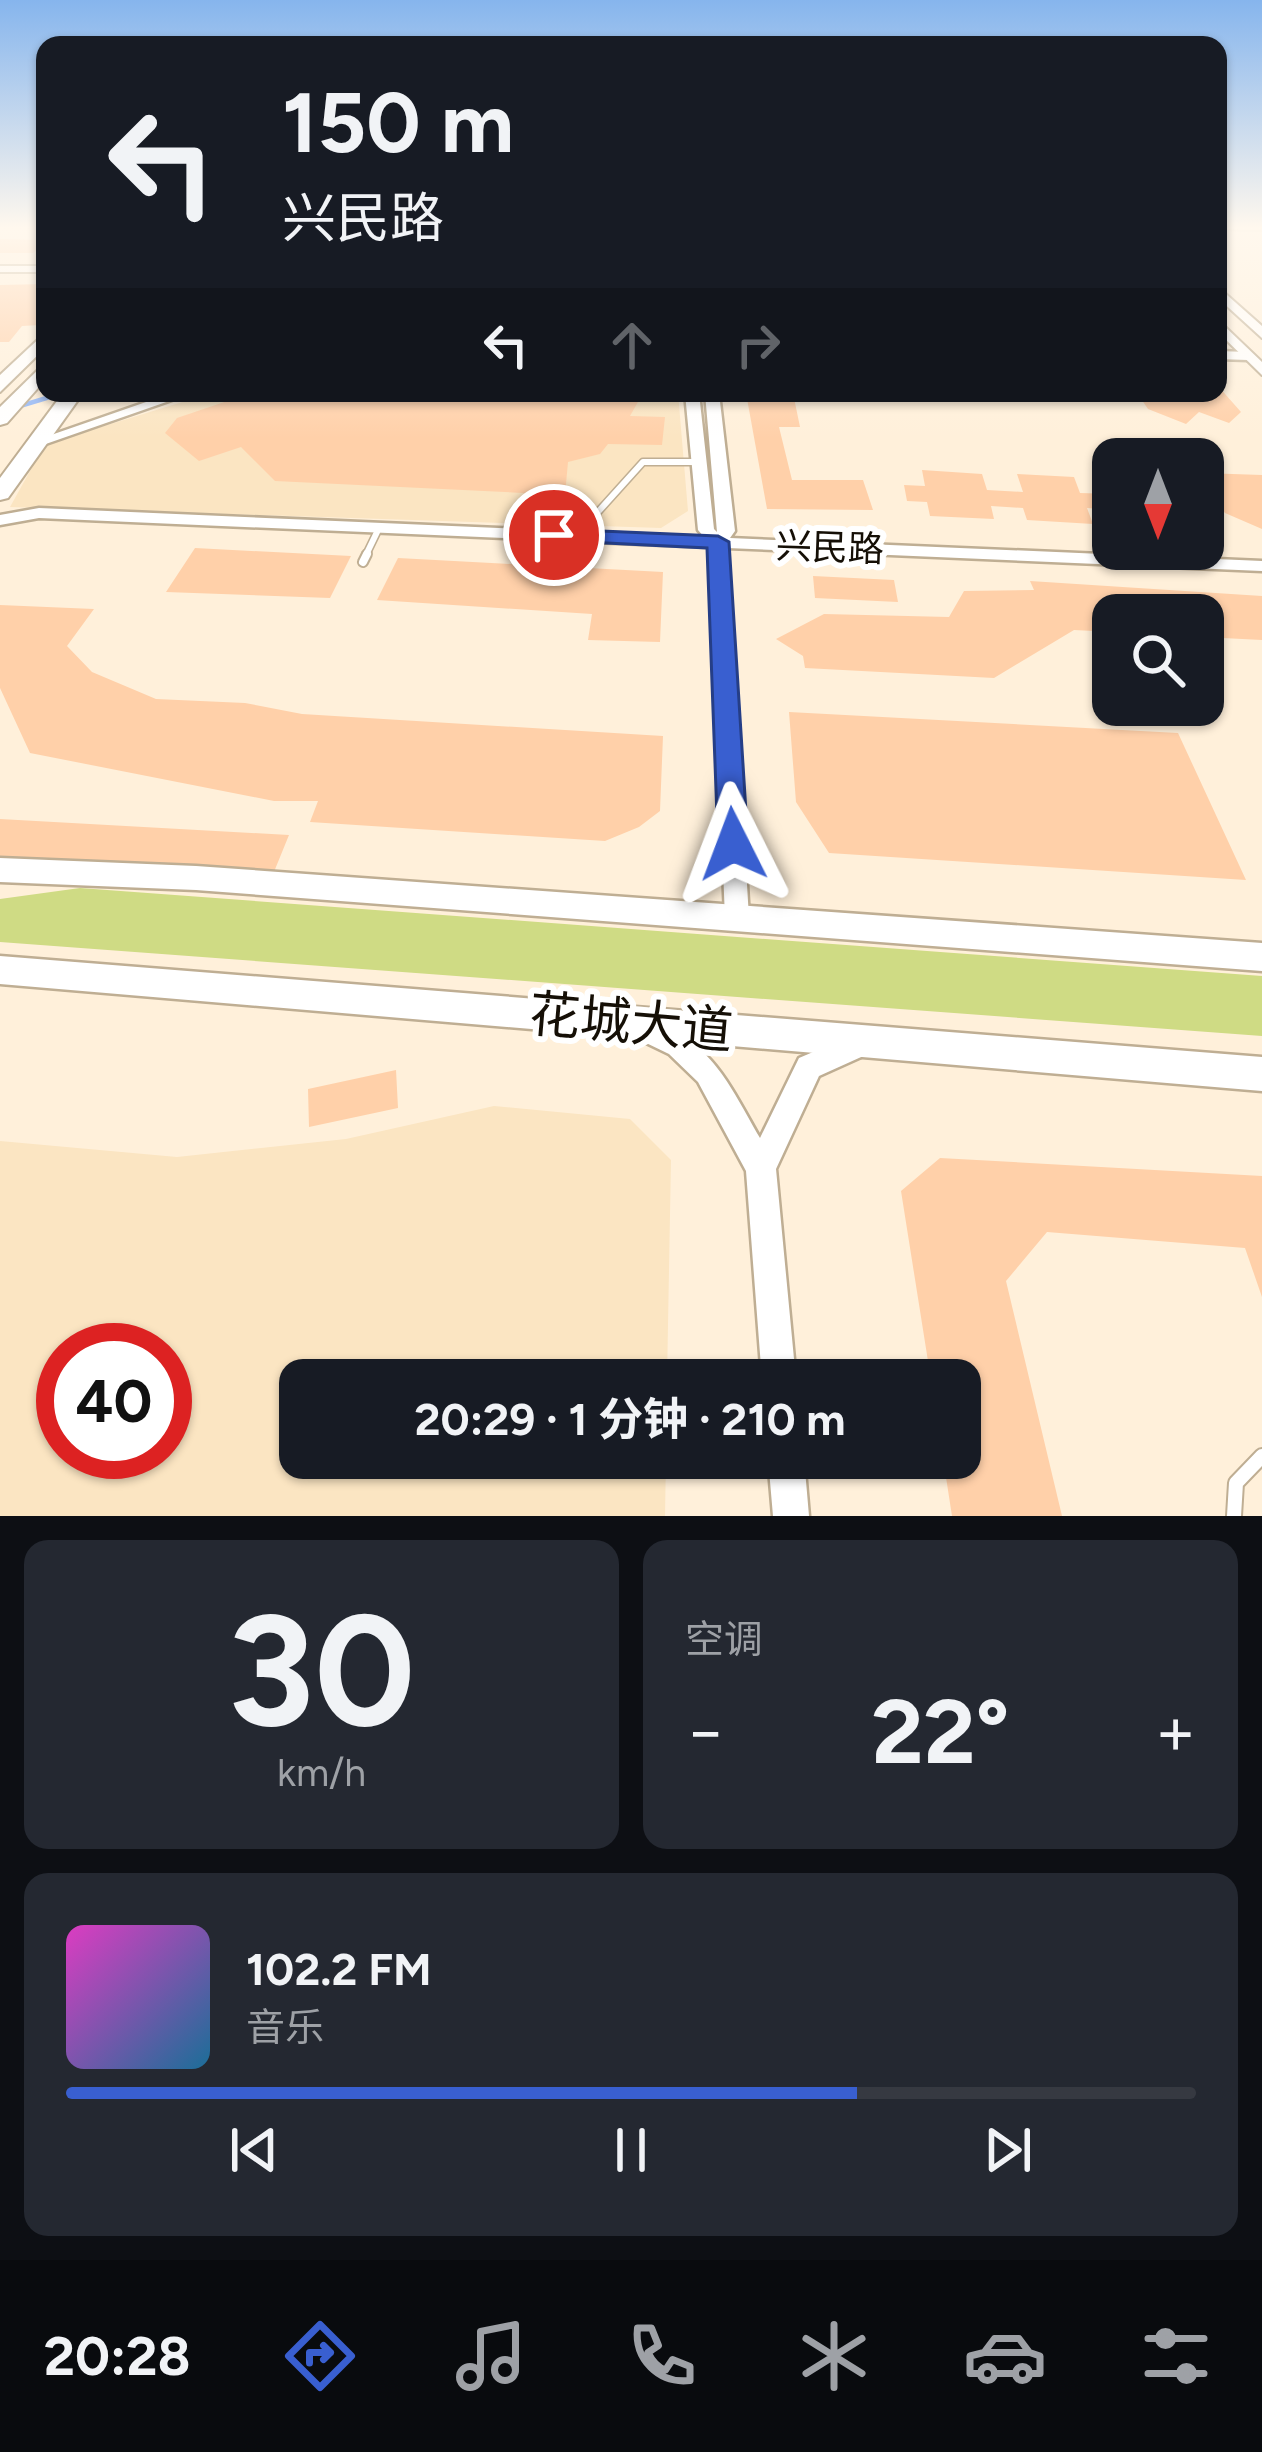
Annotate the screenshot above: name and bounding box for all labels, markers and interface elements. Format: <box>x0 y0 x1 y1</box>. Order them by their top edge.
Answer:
text: 150 m <box>282 72 514 173</box>
icon: left <box>84 84 240 240</box>
text: 兴民路 <box>282 186 444 251</box>
icon: left <box>473 312 539 378</box>
icon: ahead <box>599 312 665 378</box>
icon: right <box>725 312 791 378</box>
north arrow <box>1092 438 1224 570</box>
map controls <box>1092 438 1224 726</box>
pin <box>503 484 605 586</box>
icon: arrive <box>521 502 587 568</box>
street label: 兴民路 <box>775 524 885 571</box>
button: search <box>1092 594 1224 726</box>
position arrow <box>670 781 796 907</box>
street label: 花城大道 <box>527 983 735 1062</box>
speed limit sign: 40 <box>36 1323 192 1479</box>
text: 20:29 · 1 分钟 · 210 m <box>414 1392 846 1446</box>
text: 30 <box>228 1577 415 1764</box>
text: 空调 <box>685 1616 763 1663</box>
text: 22° <box>871 1677 1010 1786</box>
text: − <box>685 1691 726 1771</box>
text: + <box>1155 1691 1196 1771</box>
text: km/h <box>277 1749 366 1796</box>
text: 102.2 FM <box>246 1942 432 1996</box>
text: 音乐 <box>246 2004 324 2051</box>
icon: previous <box>221 2117 287 2183</box>
icon: pause <box>598 2117 664 2183</box>
icon: next <box>975 2117 1041 2183</box>
icon: directions <box>278 2314 362 2398</box>
icon: music <box>449 2314 533 2398</box>
icon: phone <box>620 2314 704 2398</box>
icon: climate <box>792 2314 876 2398</box>
icon: car <box>963 2314 1047 2398</box>
icon: filters <box>1134 2314 1218 2398</box>
text: 20:28 <box>44 2324 190 2389</box>

